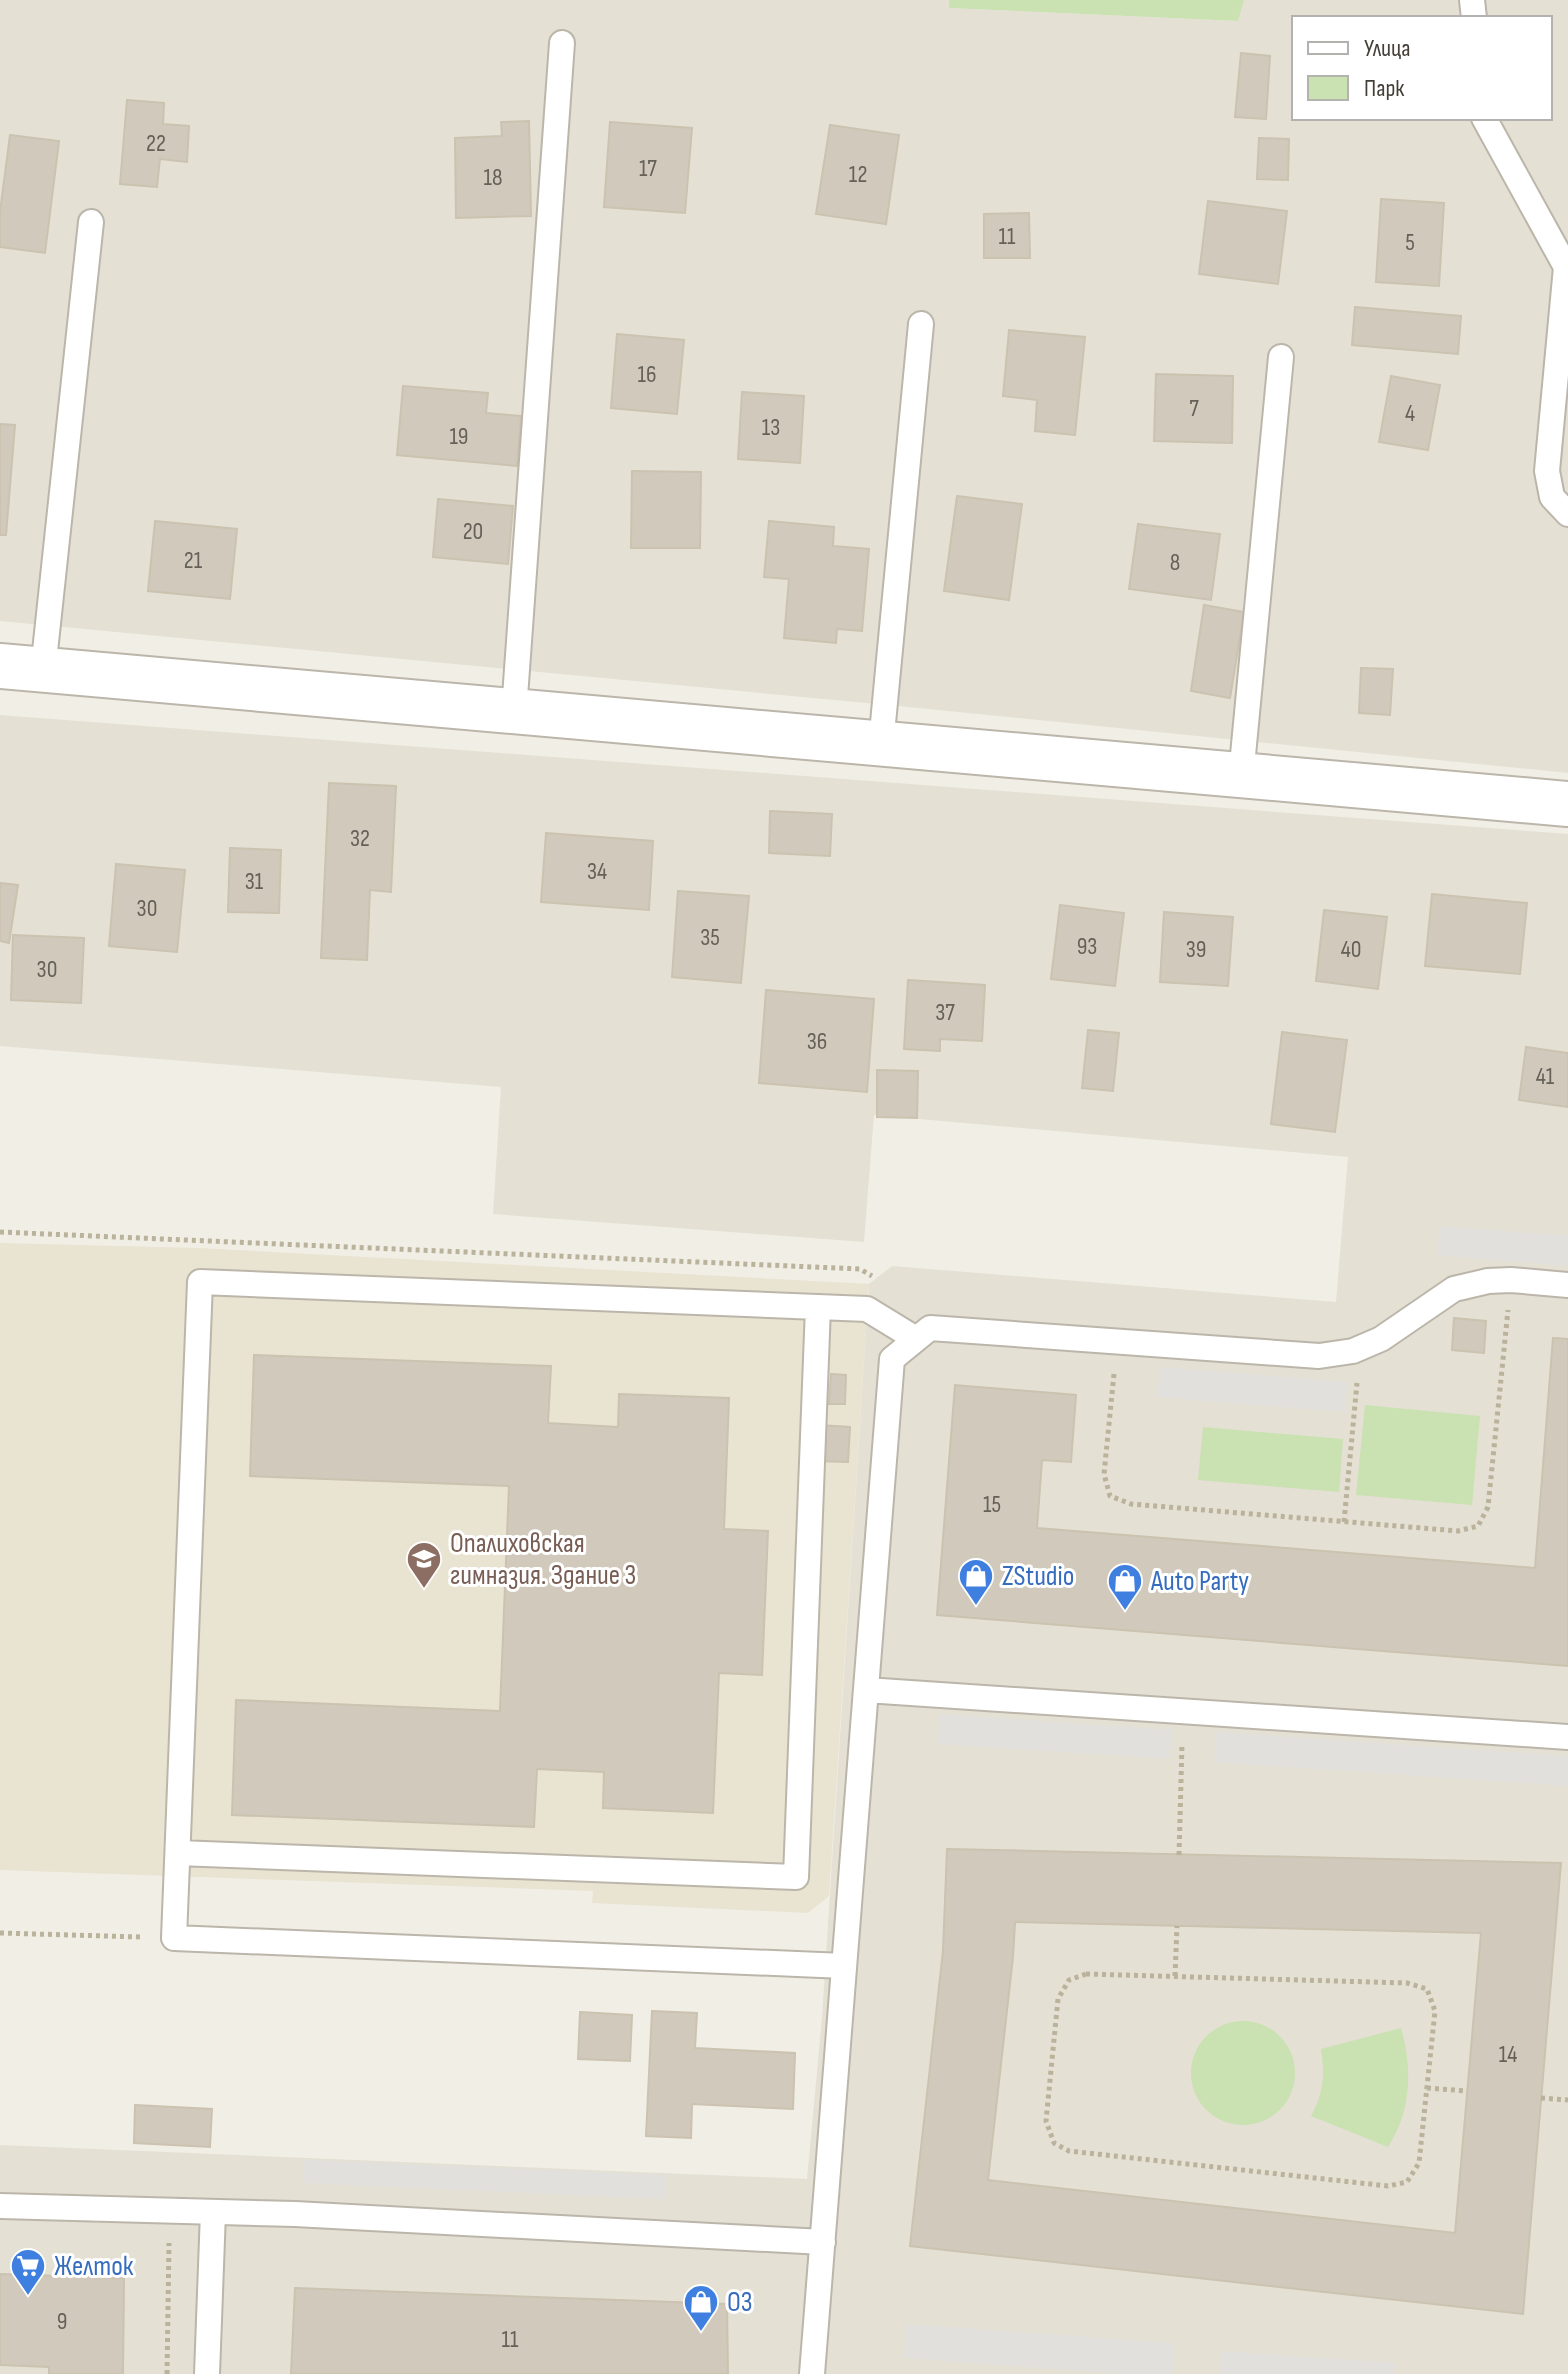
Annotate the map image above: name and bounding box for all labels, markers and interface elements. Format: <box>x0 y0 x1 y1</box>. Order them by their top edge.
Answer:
legend <box>1292 16 1552 120</box>
text: Улица <box>1364 34 1410 63</box>
text: Парк <box>1364 74 1405 103</box>
house number: 22 <box>146 129 166 158</box>
house number: 17 <box>639 154 657 183</box>
house number: 12 <box>849 160 867 189</box>
house number: 18 <box>484 163 502 192</box>
house number: 11 <box>999 222 1016 251</box>
house number: 5 <box>1405 228 1415 257</box>
house number: 16 <box>638 360 656 389</box>
house number: 7 <box>1189 394 1199 423</box>
house number: 4 <box>1405 399 1415 428</box>
house number: 13 <box>762 413 780 442</box>
house number: 19 <box>449 422 469 451</box>
house number: 20 <box>463 517 483 546</box>
house number: 21 <box>184 546 203 575</box>
house number: 8 <box>1170 548 1180 577</box>
house number: 32 <box>350 824 370 853</box>
house number: 34 <box>587 857 607 886</box>
house number: 31 <box>245 867 264 896</box>
house number: 30 <box>137 894 157 923</box>
house number: 35 <box>700 923 720 952</box>
house number: 93 <box>1077 932 1097 961</box>
house number: 39 <box>1186 935 1206 964</box>
house number: 40 <box>1341 935 1361 964</box>
house number: 30 <box>37 955 57 984</box>
house number: 37 <box>935 998 955 1027</box>
house number: 36 <box>807 1027 827 1056</box>
house number: 41 <box>1536 1062 1555 1091</box>
house number: 15 <box>983 1490 1001 1519</box>
place label: Опалиховская гимназия. Здание 3 <box>450 1527 636 1592</box>
school or university icon: Опалиховская гимназия. Здание 3 <box>405 1540 443 1590</box>
shop icon: ZStudio <box>957 1557 995 1607</box>
place label: ZStudio <box>1002 1560 1074 1593</box>
shop icon: Auto Party <box>1106 1562 1144 1612</box>
place label: Auto Party <box>1150 1565 1249 1598</box>
house number: 14 <box>1499 2040 1517 2069</box>
supermarket icon: Желток <box>9 2247 47 2297</box>
place label: Желток <box>54 2250 134 2283</box>
shop icon: О3 <box>682 2283 720 2333</box>
place label: О3 <box>727 2286 753 2319</box>
house number: 9 <box>57 2307 67 2336</box>
house number: 11 <box>502 2325 519 2354</box>

